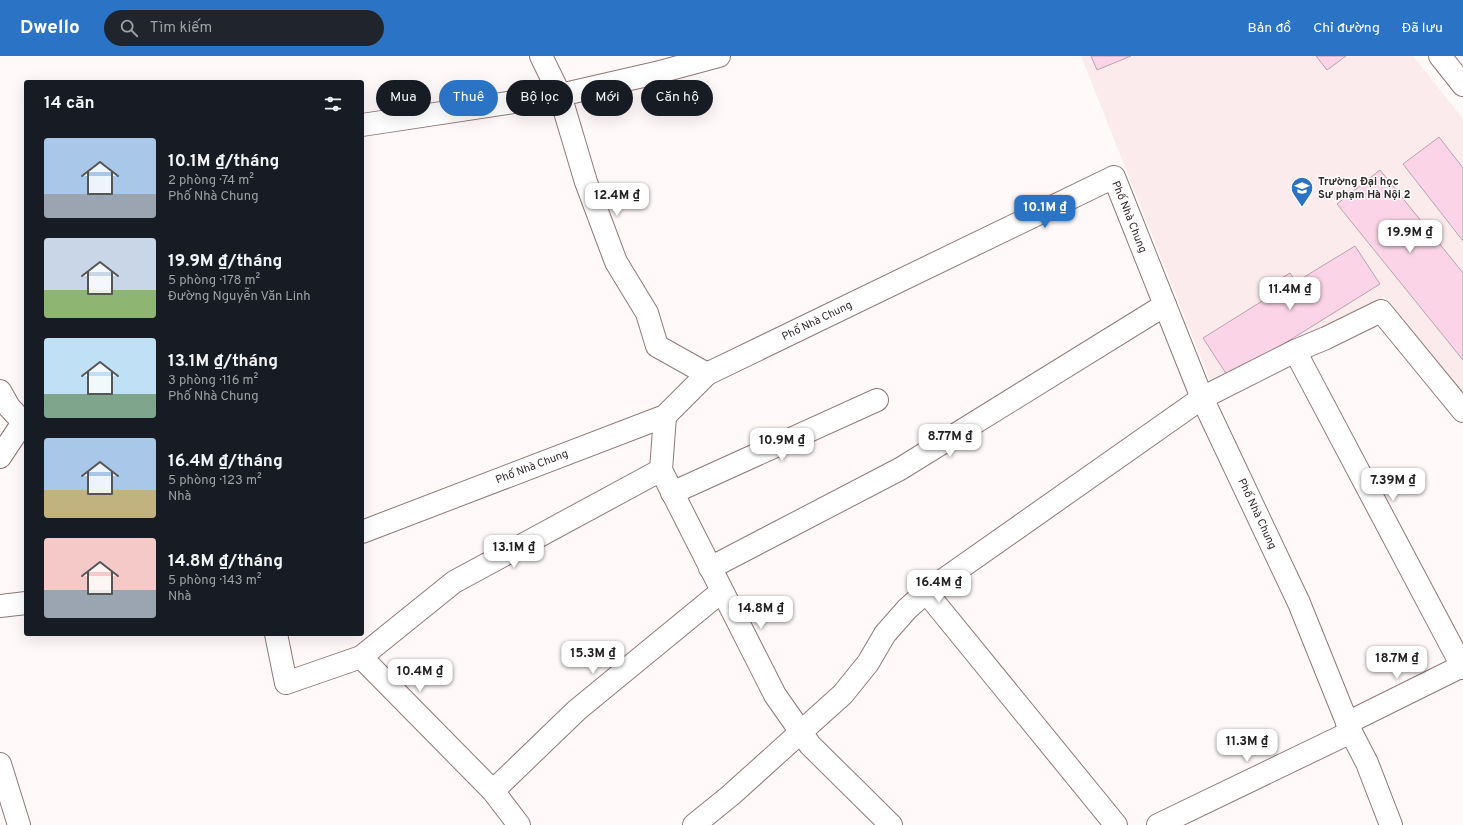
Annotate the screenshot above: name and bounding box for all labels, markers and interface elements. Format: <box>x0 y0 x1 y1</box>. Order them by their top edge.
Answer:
search box <box>104 10 384 46</box>
text: Dwello <box>20 16 80 40</box>
icon: search <box>118 17 140 39</box>
text: Tìm kiếm <box>150 19 212 38</box>
text: Bản đồ <box>1247 20 1291 37</box>
text: Chỉ đường <box>1313 20 1380 37</box>
text: Đã lưu <box>1402 20 1443 37</box>
chip: Mua <box>376 80 431 116</box>
chip: Thuê <box>439 80 498 116</box>
chip: Bộ lọc <box>506 80 573 116</box>
chip: Mới <box>581 80 633 116</box>
chip: Căn hộ <box>641 80 713 116</box>
text: 14 căn <box>44 93 95 115</box>
icon: filters <box>322 93 344 115</box>
text: 10.1M ₫/tháng <box>168 151 279 173</box>
icon: home <box>76 154 124 202</box>
text: 2 phòng · 74 m² <box>168 173 254 189</box>
school or university icon: Trường Đại học Sư phạm Hà Nội 2 <box>1289 175 1315 208</box>
place label: Trường Đại học Sư phạm Hà Nội 2 <box>1318 175 1410 202</box>
street label: Phố Nhà Chung <box>1108 179 1150 255</box>
pin: 12.4M ₫ <box>580 183 654 217</box>
text: 12.4M ₫ <box>594 188 640 204</box>
text: Phố Nhà Chung <box>168 189 258 205</box>
pin: 10.1M ₫ <box>1008 195 1082 229</box>
text: 10.1M ₫ <box>1023 200 1067 216</box>
pin: 19.9M ₫ <box>1373 220 1447 254</box>
text: 19.9M ₫ <box>1387 225 1433 241</box>
text: 19.9M ₫/tháng <box>168 251 282 273</box>
icon: home <box>76 254 124 302</box>
text: 5 phòng · 178 m² <box>168 273 260 289</box>
pin: 11.4M ₫ <box>1253 277 1327 311</box>
text: 11.4M ₫ <box>1268 282 1312 298</box>
text: Đường Nguyễn Văn Linh <box>168 289 311 305</box>
street label: Phố Nhà Chung <box>780 298 854 344</box>
text: 13.1M ₫/tháng <box>168 351 278 373</box>
icon: home <box>76 354 124 402</box>
text: 3 phòng · 116 m² <box>168 373 258 389</box>
text: Phố Nhà Chung <box>168 389 258 405</box>
pin: 8.77M ₫ <box>913 424 987 458</box>
pin: 10.9M ₫ <box>745 428 819 462</box>
text: 8.77M ₫ <box>927 429 973 445</box>
text: 10.9M ₫ <box>759 433 805 449</box>
street label: Phố Nhà Chung <box>494 447 570 487</box>
text: 16.4M ₫/tháng <box>168 451 283 473</box>
icon: home <box>76 454 124 502</box>
pin: 7.39M ₫ <box>1356 468 1430 502</box>
text: 5 phòng · 123 m² <box>168 473 262 489</box>
text: 7.39M ₫ <box>1370 473 1416 489</box>
street label: Phố Nhà Chung <box>1234 476 1280 552</box>
text: Nhà <box>168 489 191 505</box>
pin: 13.1M ₫ <box>477 535 551 569</box>
text: 13.1M ₫ <box>493 540 535 556</box>
text: 14.8M ₫/tháng <box>168 551 283 573</box>
icon: home <box>76 554 124 602</box>
pin: 16.4M ₫ <box>902 570 976 604</box>
text: 5 phòng · 143 m² <box>168 573 261 589</box>
text: 16.4M ₫ <box>916 575 962 591</box>
text: Nhà <box>168 589 191 605</box>
pin: 14.8M ₫ <box>724 596 798 630</box>
text: 14.8M ₫ <box>738 601 784 617</box>
pin: 15.3M ₫ <box>556 641 630 675</box>
text: 15.3M ₫ <box>570 646 616 662</box>
pin: 18.7M ₫ <box>1360 646 1434 680</box>
text: 18.7M ₫ <box>1375 651 1419 667</box>
pin: 10.4M ₫ <box>383 659 457 693</box>
text: 10.4M ₫ <box>397 664 443 680</box>
pin: 11.3M ₫ <box>1210 729 1284 763</box>
text: 11.3M ₫ <box>1226 734 1268 750</box>

